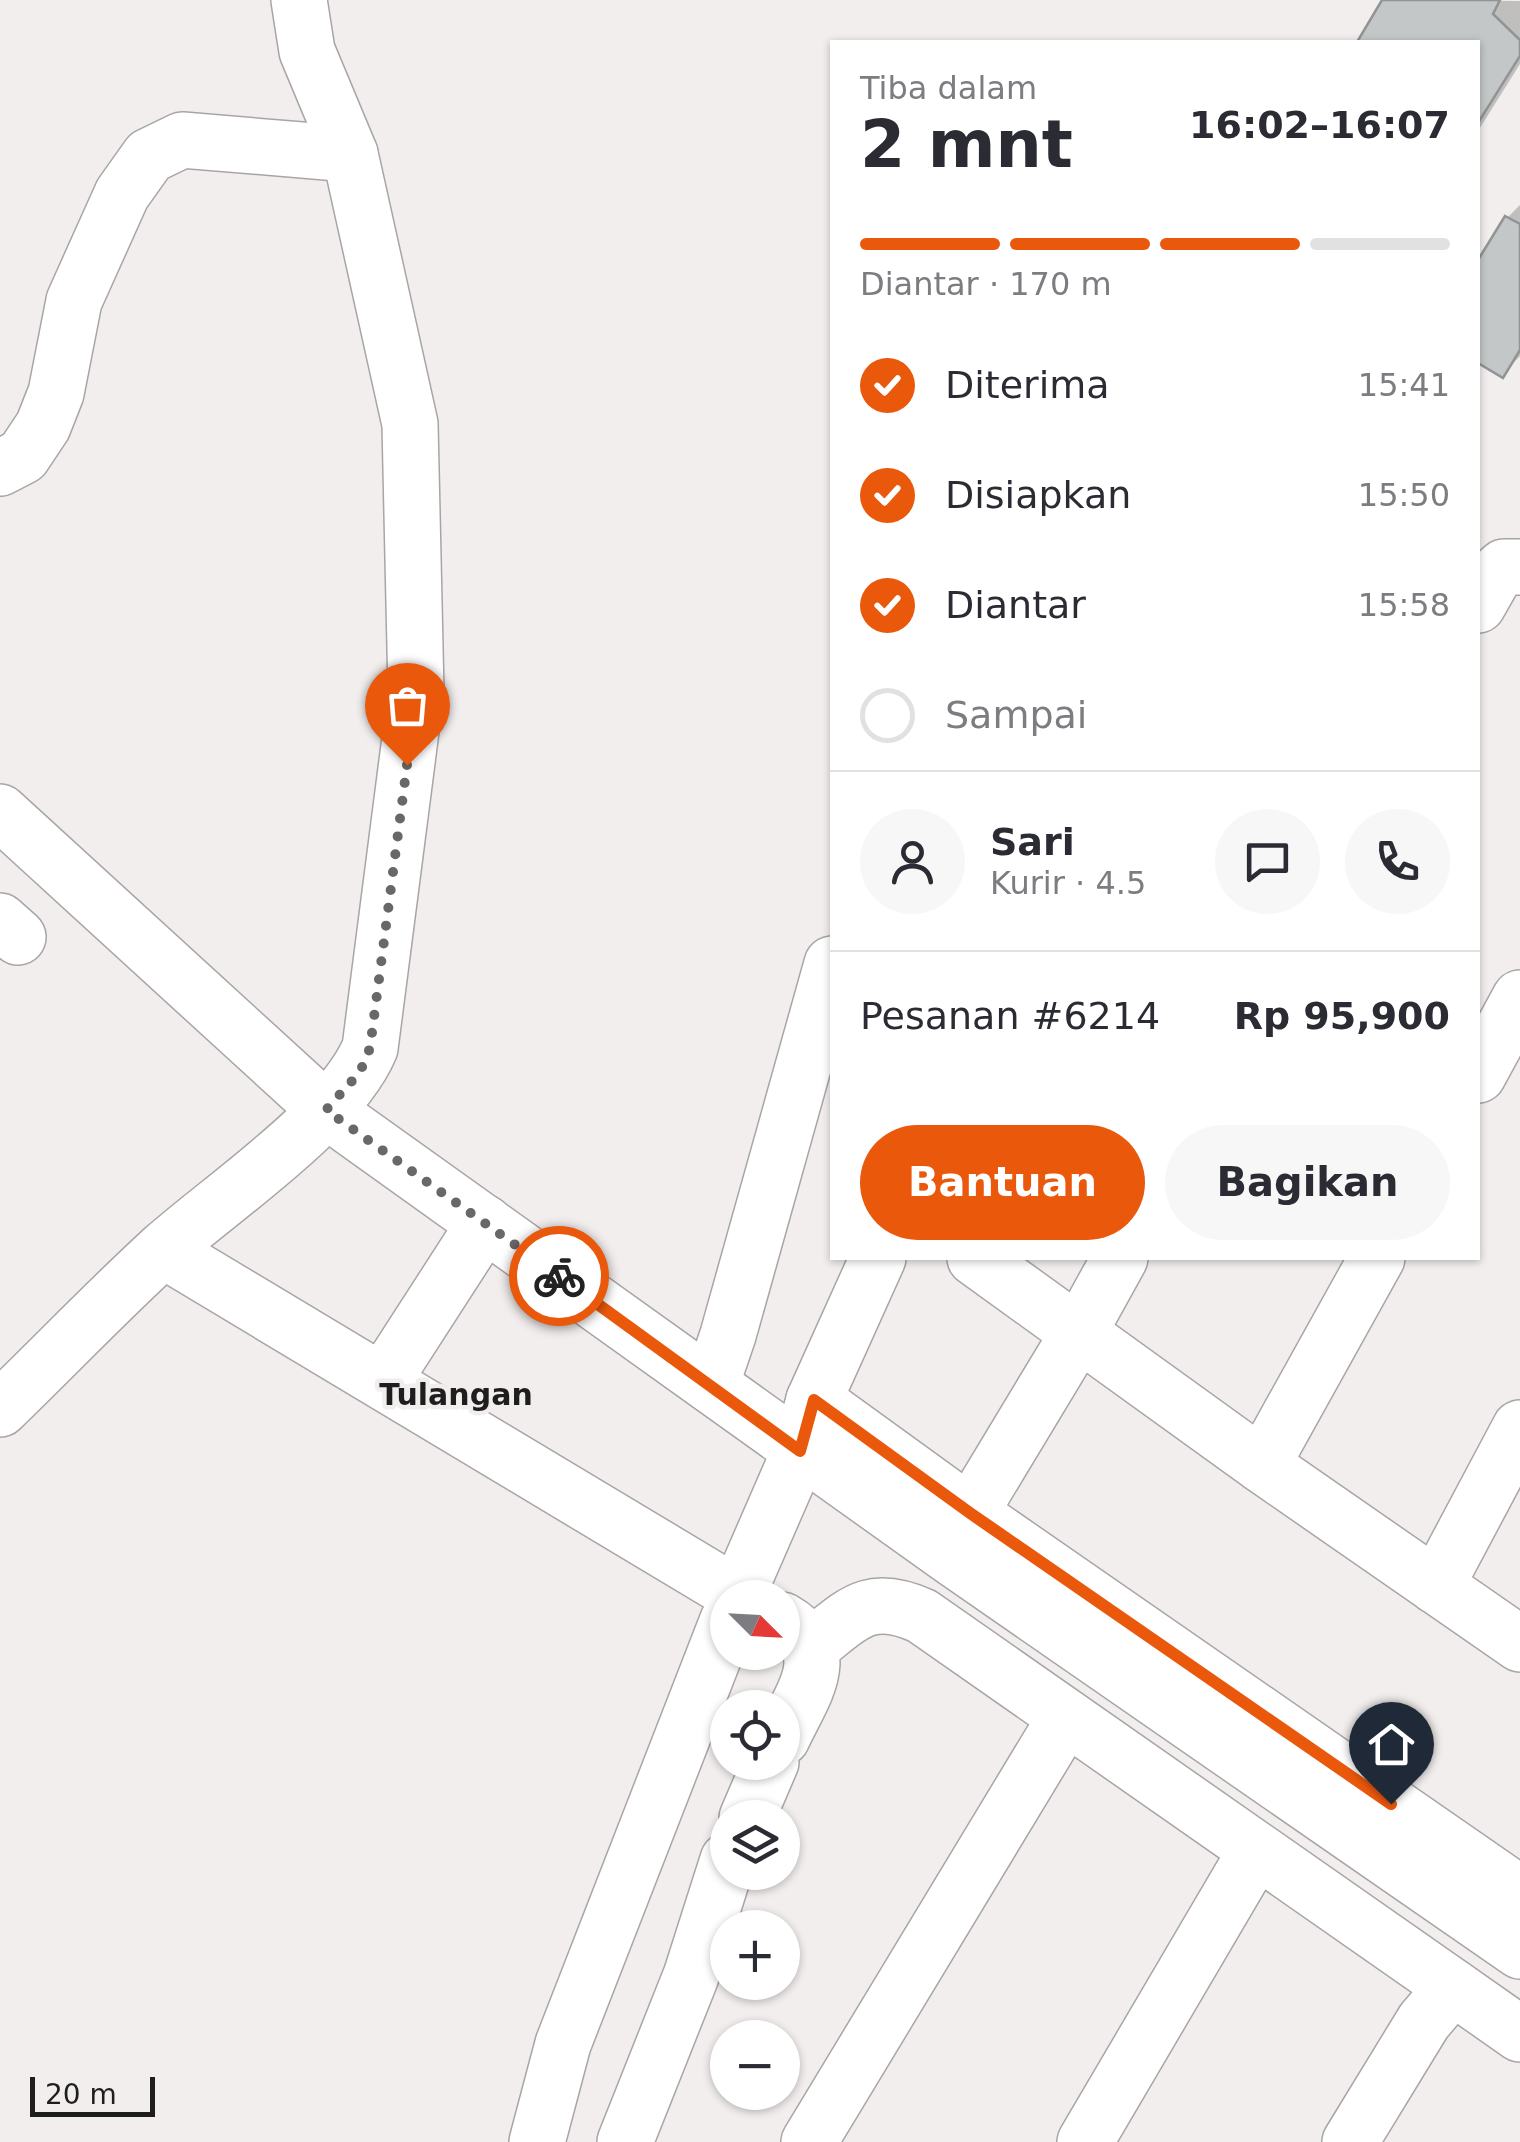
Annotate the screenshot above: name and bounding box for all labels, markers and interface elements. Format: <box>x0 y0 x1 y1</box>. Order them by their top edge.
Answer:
text: Tiba dalam <box>860 69 1037 107</box>
text: 16:02–16:07 <box>1189 103 1450 147</box>
text: 2 mnt <box>860 107 1073 182</box>
text: Diantar · 170 m <box>860 265 1112 303</box>
icon: check <box>860 358 915 413</box>
text: Diterima <box>945 363 1110 407</box>
text: 15:41 <box>1358 366 1450 404</box>
icon: check <box>860 468 915 523</box>
text: Disiapkan <box>945 473 1131 517</box>
text: 15:50 <box>1358 476 1450 514</box>
icon: check <box>860 578 915 633</box>
text: Diantar <box>945 583 1086 627</box>
text: 15:58 <box>1358 586 1450 624</box>
pin <box>365 663 450 766</box>
icon: bag <box>380 678 435 733</box>
text: Sampai <box>945 693 1087 737</box>
button: person <box>860 809 965 914</box>
button: chat <box>1215 809 1320 914</box>
button: phone <box>1345 809 1450 914</box>
text: Sari <box>990 820 1075 864</box>
text: Kurir · 4.5 <box>990 864 1146 902</box>
text: Pesanan #6214 <box>860 994 1160 1038</box>
text: Rp 95,900 <box>1234 994 1450 1038</box>
button: Bantuan <box>860 1125 1145 1240</box>
button: Bagikan <box>1165 1125 1450 1240</box>
courier <box>509 1226 609 1326</box>
icon: bike <box>532 1249 587 1304</box>
district label: Tulangan <box>379 1377 533 1412</box>
north arrow <box>710 1580 800 1670</box>
map controls <box>710 1580 800 2110</box>
button: locate <box>710 1690 800 1780</box>
pin <box>1349 1702 1434 1805</box>
icon: home <box>1364 1717 1419 1772</box>
button: layers <box>710 1800 800 1890</box>
button: + <box>710 1910 800 2000</box>
button: − <box>710 2020 800 2110</box>
scale bar <box>30 2072 155 2116</box>
text: 20 m <box>45 2078 117 2111</box>

